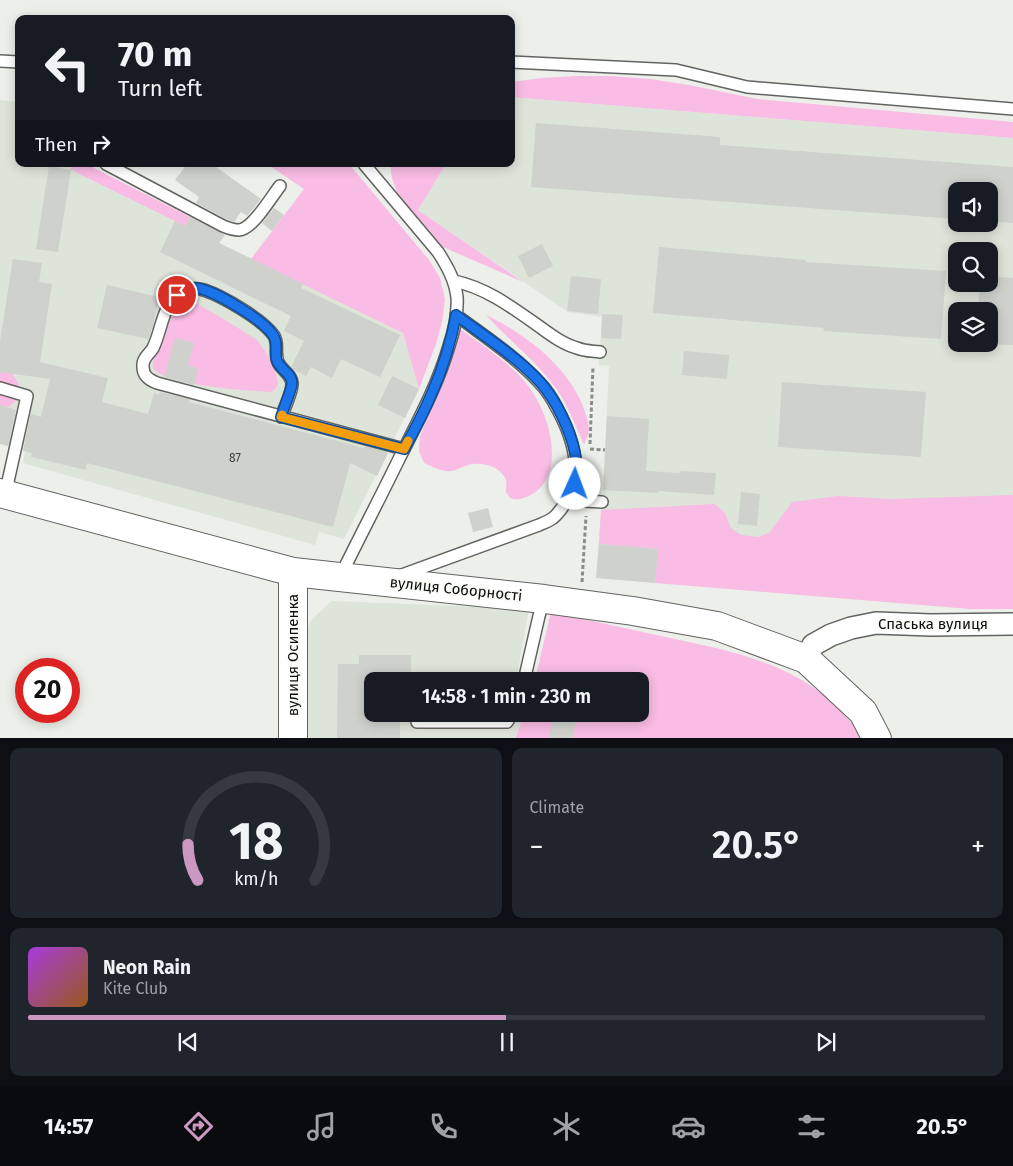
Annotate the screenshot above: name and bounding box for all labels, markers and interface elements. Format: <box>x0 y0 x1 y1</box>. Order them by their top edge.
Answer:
text: 70 m <box>118 33 192 75</box>
icon: left <box>35 35 100 100</box>
text: Turn left <box>118 75 202 102</box>
icon: right <box>87 130 115 158</box>
text: Then <box>35 133 77 156</box>
map controls <box>948 182 998 352</box>
button: sound <box>948 182 998 232</box>
button: search <box>948 242 998 292</box>
pin <box>156 274 198 316</box>
icon: arrive <box>163 281 191 309</box>
button: layers <box>948 302 998 352</box>
house number: 87 <box>229 451 241 465</box>
position arrow <box>548 457 600 509</box>
street label: вулиця Соборності <box>389 573 523 605</box>
street label: вулиця Осипенка <box>284 594 302 716</box>
street label: Спаська вулиця <box>878 615 988 633</box>
speed limit sign: 20 <box>15 658 80 723</box>
text: 14:58 · 1 min · 230 m <box>422 685 591 708</box>
text: Climate <box>530 798 584 817</box>
text: 18 <box>229 810 283 873</box>
text: 20.5° <box>712 822 802 868</box>
text: − <box>530 830 544 863</box>
text: + <box>971 830 985 863</box>
text: km/h <box>234 868 278 890</box>
text: Neon Rain <box>103 956 191 979</box>
text: Kite Club <box>103 979 168 998</box>
icon: previous <box>174 1028 202 1056</box>
icon: pause <box>493 1028 521 1056</box>
icon: next <box>812 1028 840 1056</box>
icon: directions <box>181 1109 216 1144</box>
icon: music <box>304 1109 339 1144</box>
icon: phone <box>426 1109 461 1144</box>
icon: climate <box>549 1109 584 1144</box>
icon: car <box>671 1109 706 1144</box>
icon: filters <box>794 1109 829 1144</box>
text: 14:57 <box>44 1113 93 1140</box>
text: 20.5° <box>916 1113 969 1140</box>

